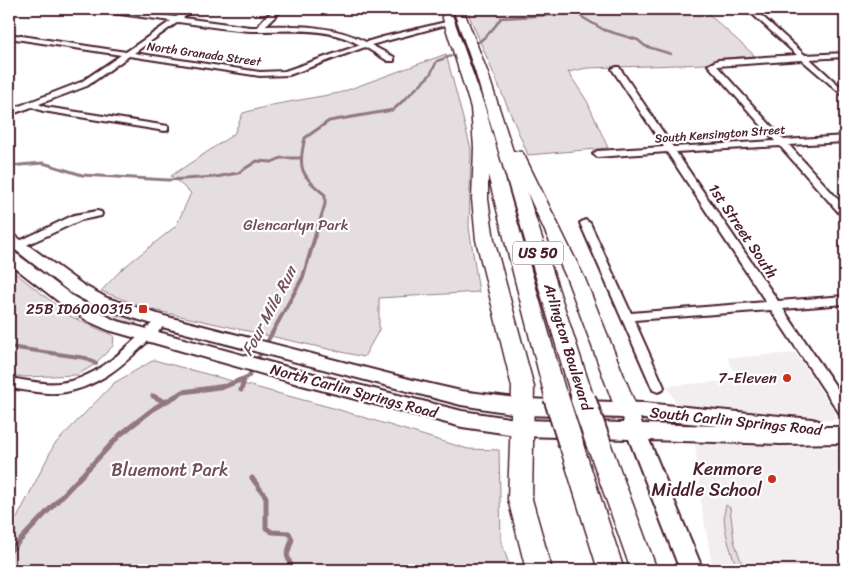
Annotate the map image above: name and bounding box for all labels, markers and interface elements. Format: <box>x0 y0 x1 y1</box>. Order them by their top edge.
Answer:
street label: North Granada Street <box>145 35 264 73</box>
street label: South Kensington Street <box>654 118 786 150</box>
street label: 1st Street South <box>701 178 785 284</box>
park label: Glencarlyn Park <box>243 212 349 238</box>
road number: US 50 <box>513 242 563 264</box>
water label: Four Mile Run <box>233 259 306 361</box>
street label: Arlington Boulevard <box>536 279 600 415</box>
place label: 25B ID6000315 <box>26 296 133 322</box>
marker: 25B ID6000315 <box>137 303 149 315</box>
street label: North Carlin Springs Road <box>267 356 442 426</box>
place label: 7-Eleven <box>718 365 777 391</box>
marker: 7-Eleven <box>781 372 793 384</box>
street label: South Carlin Springs Road <box>649 399 824 443</box>
place label: Kenmore Middle School <box>651 453 763 506</box>
park label: Bluemont Park <box>111 454 229 486</box>
marker: Kenmore Middle School <box>766 473 778 485</box>

